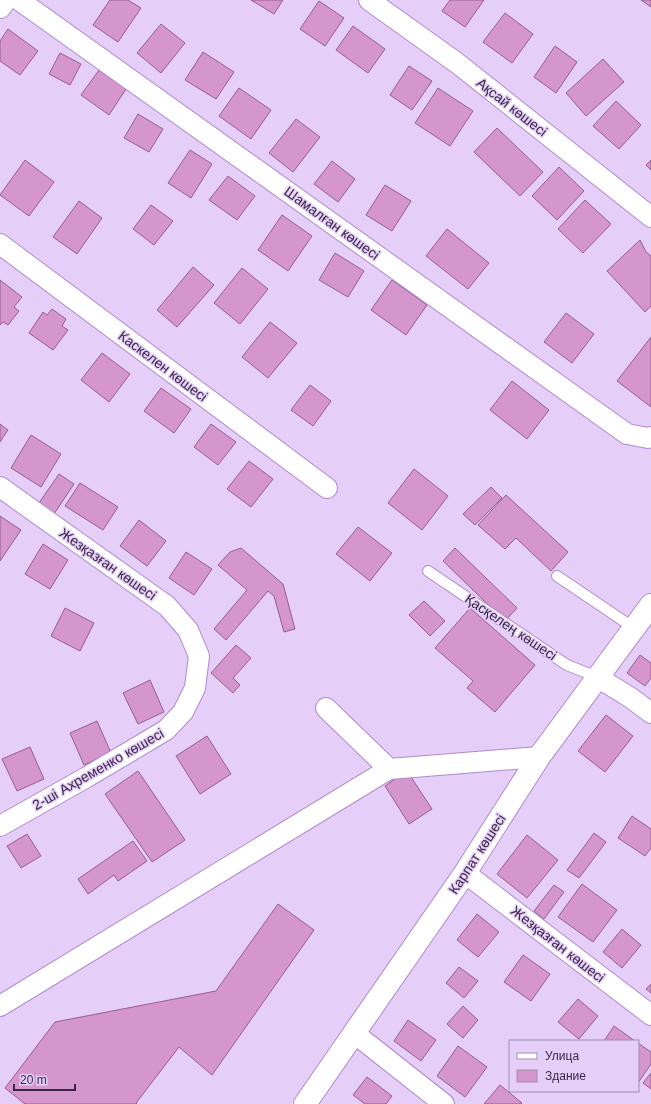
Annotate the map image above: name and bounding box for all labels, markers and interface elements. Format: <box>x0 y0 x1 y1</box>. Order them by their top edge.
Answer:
street label: Ақсай көшесі <box>474 75 550 139</box>
street label: Шамалған көшесі <box>281 183 383 263</box>
street label: Каскелен көшесі <box>115 327 211 405</box>
street label: Жезқазған көшесі <box>57 525 159 603</box>
street label: Қасқелең көшесі <box>462 590 560 664</box>
street label: 2-ші Ахременко көшесі <box>30 725 166 813</box>
street label: Карпат көшесі <box>445 811 509 897</box>
street label: Жезқазған көшесі <box>508 902 608 986</box>
legend <box>509 1040 639 1092</box>
text: Улица <box>545 1049 579 1063</box>
scale bar <box>14 1066 75 1092</box>
text: Здание <box>545 1069 586 1083</box>
text: 20 m <box>20 1073 47 1087</box>

